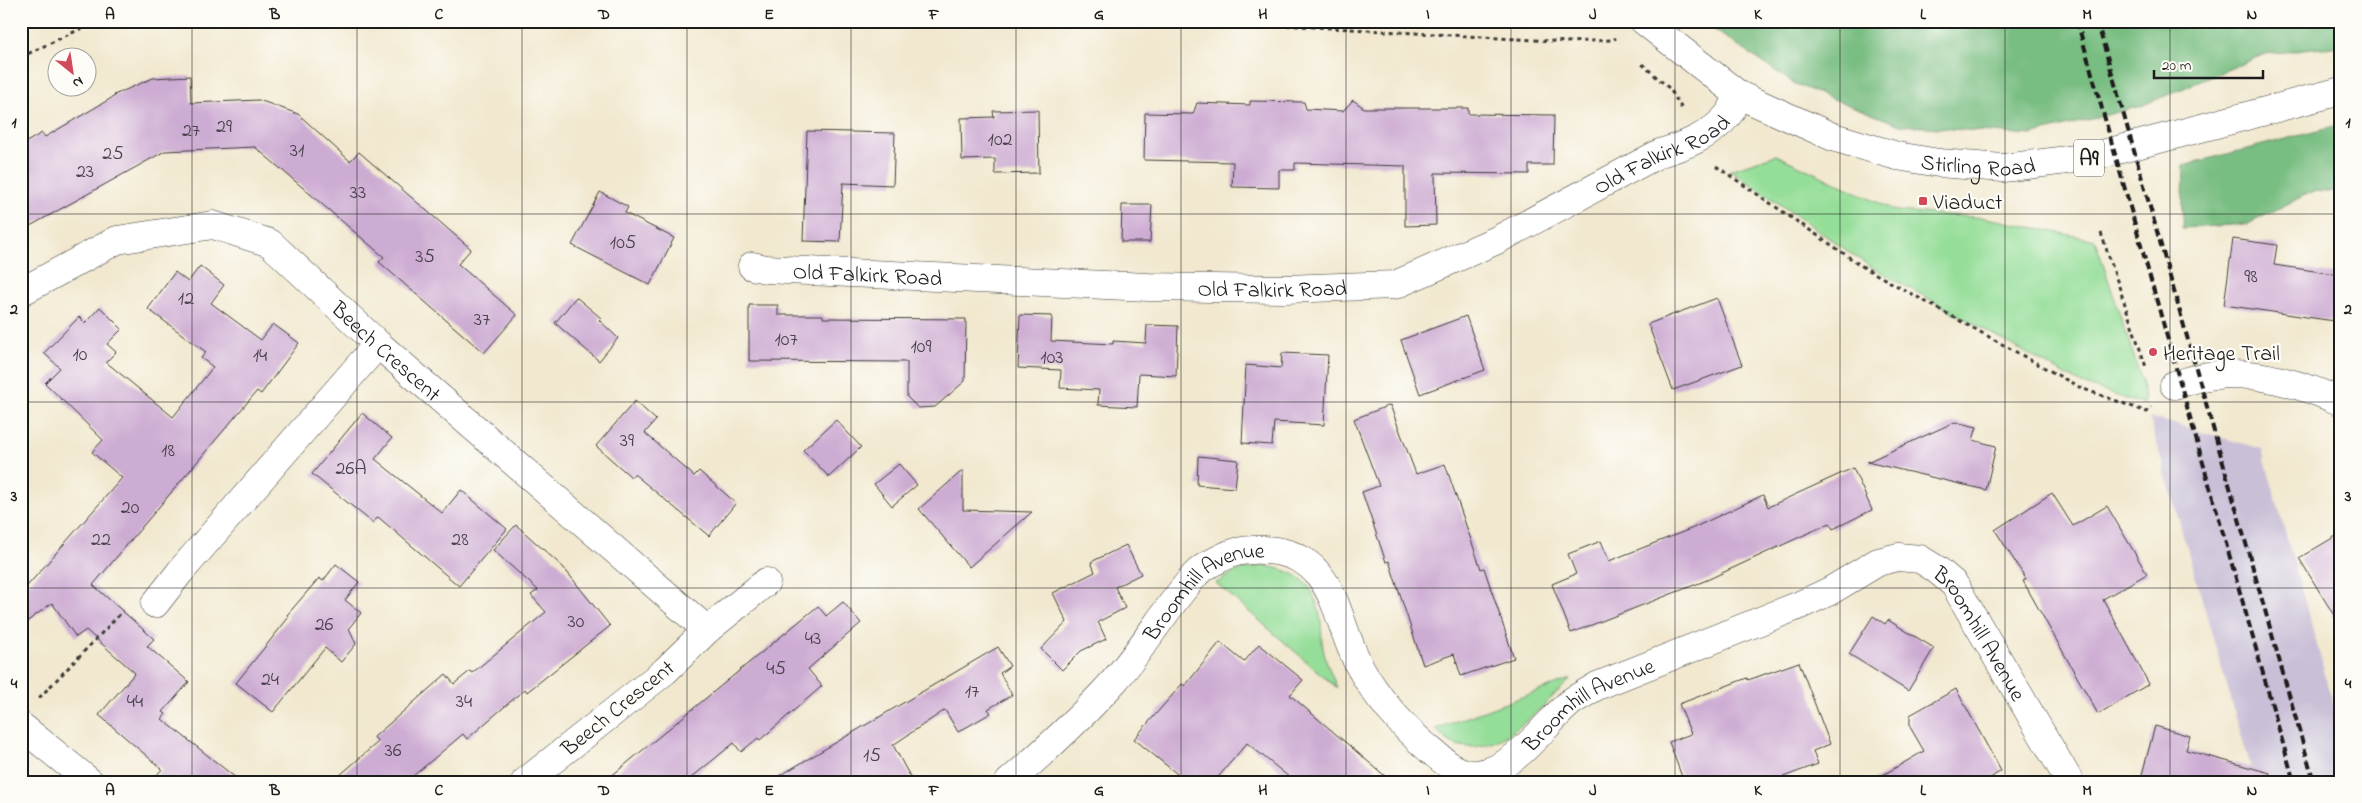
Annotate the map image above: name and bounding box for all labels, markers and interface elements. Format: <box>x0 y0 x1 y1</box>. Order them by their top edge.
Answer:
text: A <box>105 3 115 27</box>
text: B <box>269 3 281 27</box>
text: C <box>435 3 444 27</box>
text: D <box>597 3 610 27</box>
text: E <box>764 3 774 27</box>
text: F <box>928 3 940 27</box>
text: G <box>1094 3 1104 27</box>
text: H <box>1258 3 1268 27</box>
text: I <box>1426 3 1430 27</box>
text: J <box>1589 3 1597 27</box>
text: K <box>1754 3 1763 27</box>
text: L <box>1920 3 1927 27</box>
text: M <box>2082 3 2092 27</box>
text: N <box>2247 3 2258 27</box>
north arrow <box>48 48 98 98</box>
scale bar <box>2154 48 2263 80</box>
text: 20 m <box>2162 55 2192 77</box>
text: N <box>68 71 87 93</box>
street label: Old Falkirk Road <box>1589 108 1739 205</box>
text: 1 <box>11 111 17 135</box>
text: 1 <box>2345 111 2351 135</box>
house number: 29 <box>216 113 232 142</box>
house number: 27 <box>182 117 200 146</box>
house number: 102 <box>988 126 1013 155</box>
house number: 31 <box>290 137 304 166</box>
house number: 25 <box>102 140 124 169</box>
road number: A9 <box>2074 140 2104 177</box>
street label: Stirling Road <box>1918 147 2037 187</box>
house number: 23 <box>76 158 94 187</box>
house number: 33 <box>350 179 366 208</box>
place label: Viaduct <box>1932 188 2003 220</box>
marker: Viaduct <box>1917 195 1929 207</box>
house number: 105 <box>610 229 636 258</box>
house number: 35 <box>415 243 435 272</box>
street label: Old Falkirk Road <box>792 257 943 296</box>
house number: 98 <box>2244 263 2258 292</box>
street label: Old Falkirk Road <box>1197 274 1348 308</box>
house number: 12 <box>178 285 194 314</box>
street label: Beech Crescent <box>322 294 447 411</box>
text: 2 <box>9 298 18 322</box>
text: 2 <box>2343 298 2352 322</box>
house number: 37 <box>474 306 490 335</box>
house number: 107 <box>774 326 798 355</box>
house number: 109 <box>910 333 932 362</box>
place label: Heritage Trail <box>2163 339 2280 372</box>
house number: 10 <box>73 341 88 370</box>
house number: 14 <box>253 342 267 371</box>
house number: 103 <box>1040 344 1064 373</box>
marker: Heritage Trail <box>2147 346 2159 358</box>
house number: 39 <box>620 427 634 456</box>
house number: 18 <box>161 437 175 466</box>
house number: 26A <box>335 455 367 484</box>
text: 3 <box>10 485 18 509</box>
text: 3 <box>2344 485 2352 509</box>
house number: 20 <box>121 494 140 523</box>
house number: 22 <box>91 526 111 555</box>
house number: 28 <box>451 526 469 555</box>
street label: Broomhill Avenue <box>1136 537 1265 649</box>
street label: Broomhill Avenue <box>1924 559 2032 708</box>
house number: 30 <box>568 608 585 637</box>
house number: 26 <box>315 611 334 640</box>
house number: 43 <box>805 625 821 654</box>
street label: Broomhill Avenue <box>1516 652 1660 761</box>
street label: Beech Crescent <box>554 653 683 766</box>
house number: 45 <box>766 655 786 684</box>
house number: 24 <box>261 666 279 695</box>
text: 4 <box>10 672 18 696</box>
text: 4 <box>2344 672 2352 696</box>
house number: 17 <box>965 678 979 707</box>
house number: 44 <box>127 688 143 717</box>
house number: 34 <box>456 688 472 717</box>
house number: 36 <box>384 737 402 766</box>
house number: 15 <box>863 742 881 771</box>
text: A <box>105 779 115 803</box>
text: B <box>269 779 281 803</box>
text: C <box>435 779 444 803</box>
text: D <box>597 779 610 803</box>
text: E <box>764 779 774 803</box>
text: F <box>928 779 940 803</box>
text: G <box>1094 779 1104 803</box>
text: H <box>1258 779 1268 803</box>
text: I <box>1426 779 1430 803</box>
text: J <box>1589 779 1597 803</box>
text: K <box>1754 779 1763 803</box>
text: L <box>1920 779 1927 803</box>
text: M <box>2082 779 2092 803</box>
text: N <box>2247 779 2258 803</box>

